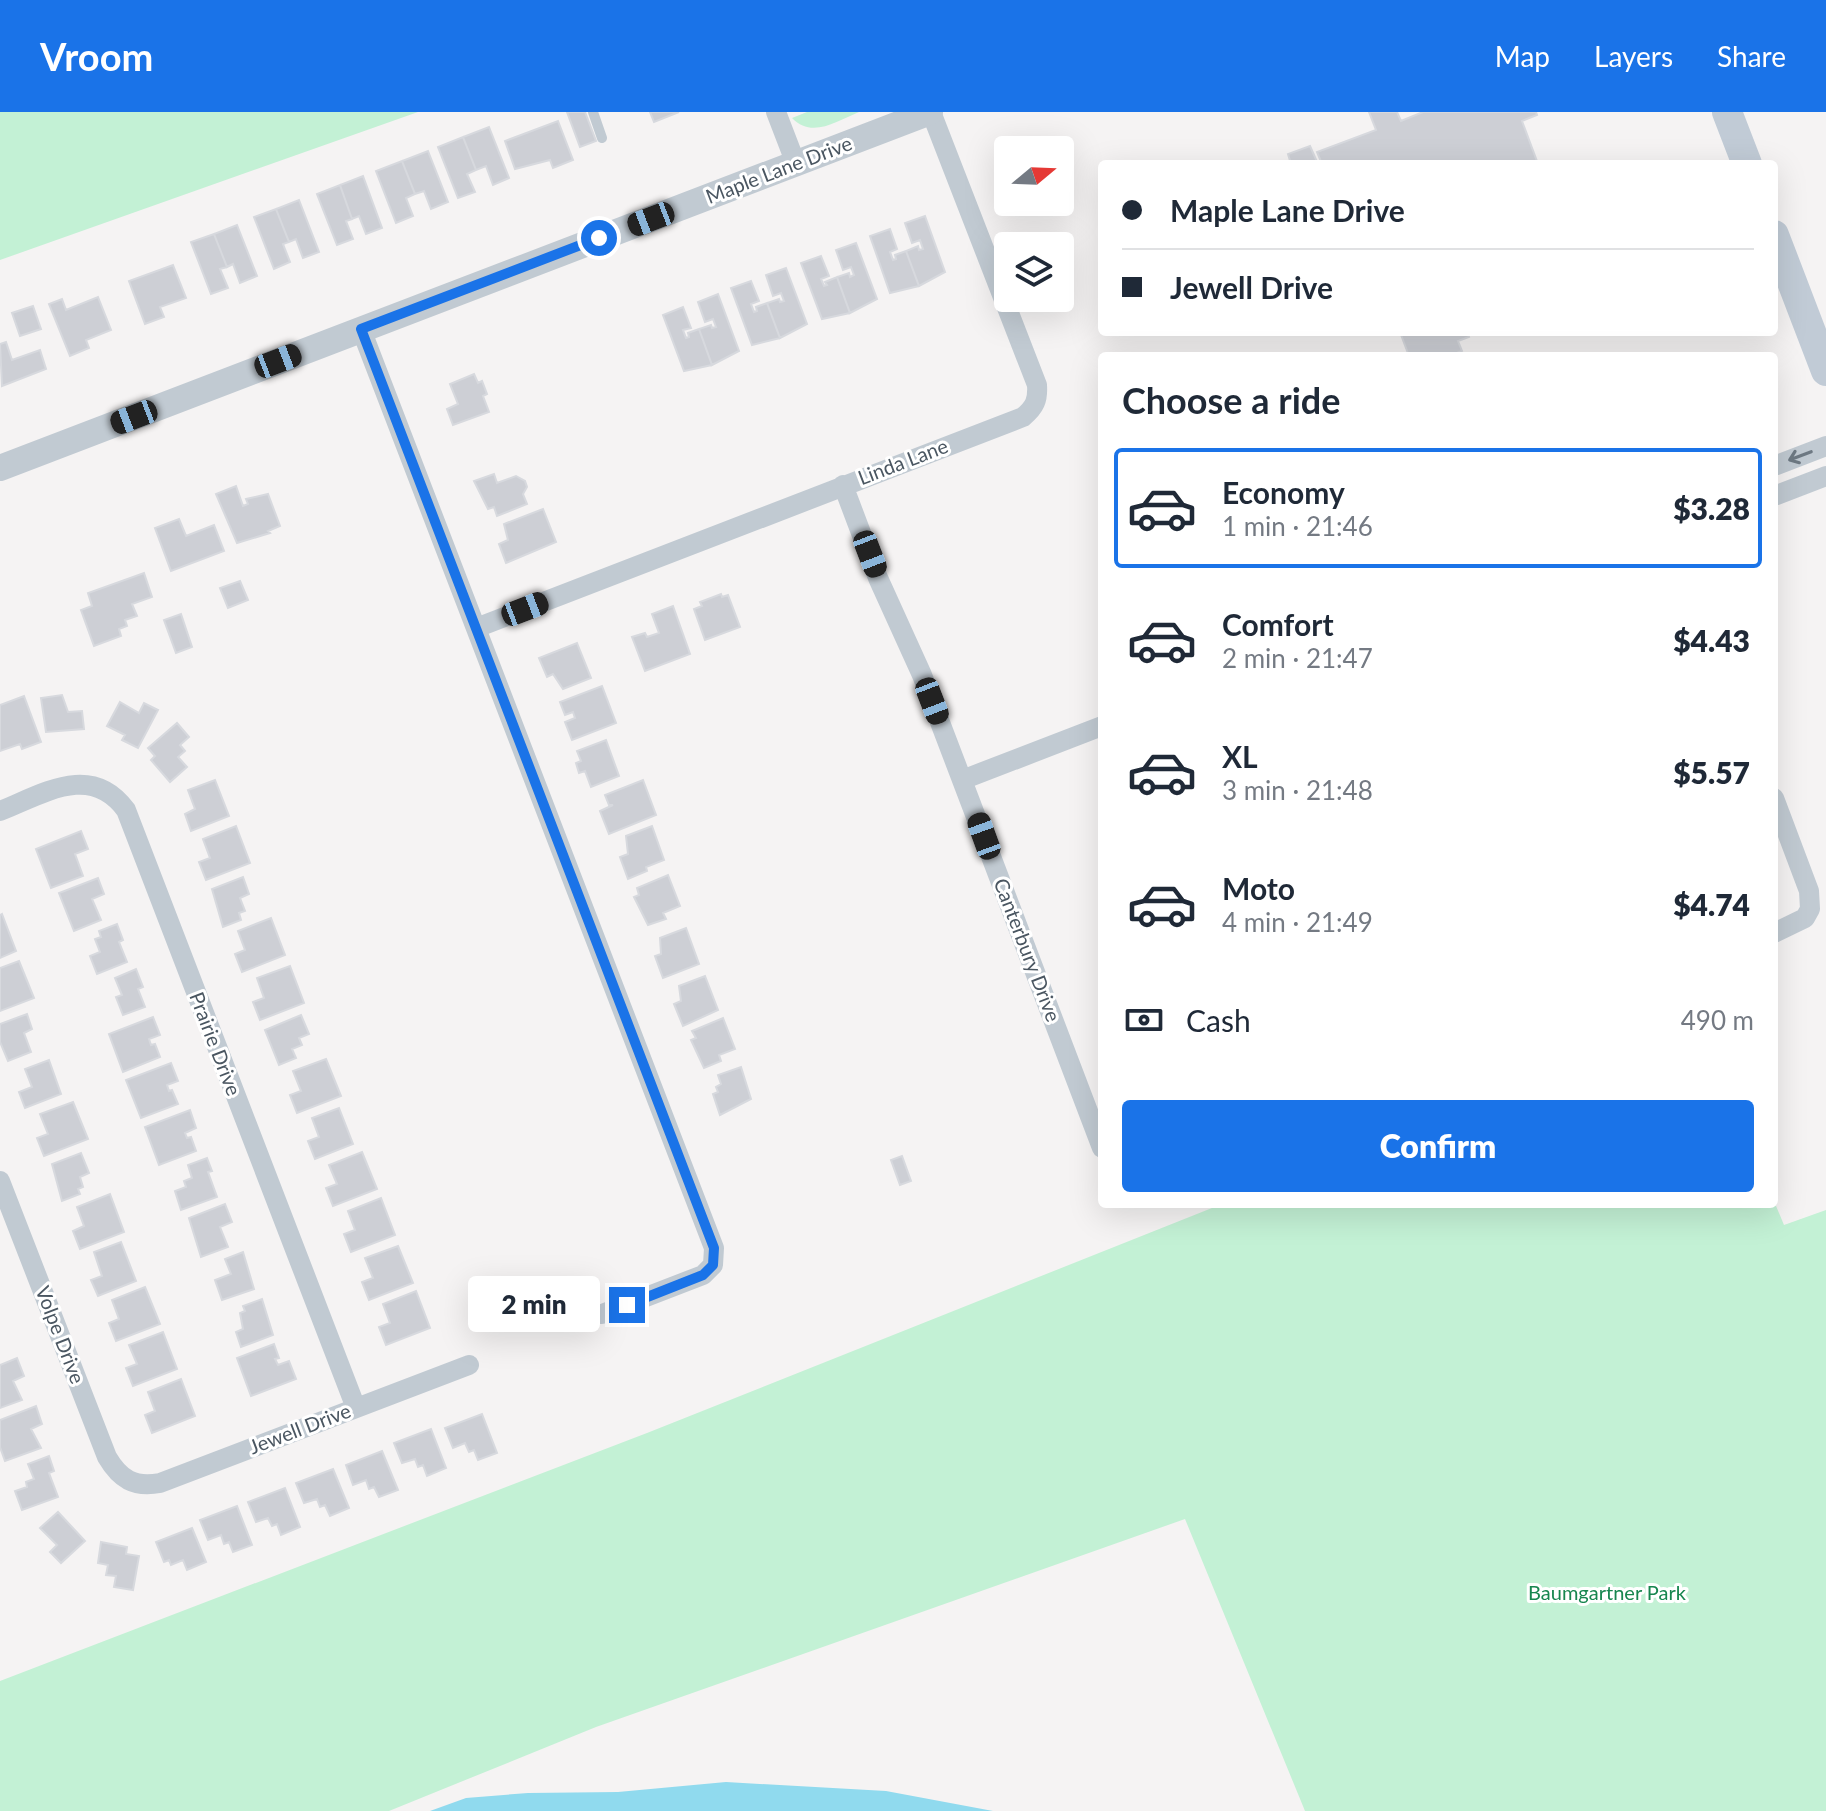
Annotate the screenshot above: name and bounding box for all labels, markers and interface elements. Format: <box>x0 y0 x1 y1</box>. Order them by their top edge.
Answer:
text: Vroom <box>40 33 153 79</box>
text: Map <box>1495 39 1550 73</box>
text: Layers <box>1594 39 1673 73</box>
text: Share <box>1717 39 1786 73</box>
street label: Maple Lane Drive <box>702 130 855 208</box>
north arrow <box>994 136 1074 216</box>
map controls <box>994 136 1074 312</box>
text: Maple Lane Drive <box>1170 192 1405 228</box>
car <box>624 199 678 239</box>
route start <box>581 220 617 256</box>
button: layers <box>994 232 1074 312</box>
text: Jewell Drive <box>1170 269 1333 305</box>
car <box>251 341 305 381</box>
text: Choose a ride <box>1122 378 1341 422</box>
car <box>107 397 161 437</box>
street label: Linda Lane <box>854 433 951 489</box>
one-way arrow <box>1788 450 1813 464</box>
icon: car <box>1126 472 1198 544</box>
text: Economy <box>1222 474 1345 510</box>
text: $3.28 <box>1673 490 1750 526</box>
text: 1 min · 21:46 <box>1222 510 1373 542</box>
car <box>850 527 890 581</box>
car <box>498 589 552 629</box>
icon: car <box>1126 604 1198 676</box>
text: Comfort <box>1222 606 1334 642</box>
text: $4.43 <box>1673 622 1750 658</box>
text: 2 min · 21:47 <box>1222 642 1373 674</box>
car <box>912 674 952 728</box>
icon: car <box>1126 736 1198 808</box>
text: XL <box>1222 738 1258 774</box>
text: $5.57 <box>1673 754 1750 790</box>
text: 3 min · 21:48 <box>1222 774 1373 806</box>
car <box>965 809 1003 863</box>
icon: car <box>1126 868 1198 940</box>
text: Moto <box>1222 870 1295 906</box>
street label: Canterbury Drive <box>990 875 1066 1025</box>
text: $4.74 <box>1673 886 1750 922</box>
text: 4 min · 21:49 <box>1222 906 1373 938</box>
street label: Prairie Drive <box>185 988 247 1099</box>
icon: cash <box>1122 998 1166 1042</box>
text: Cash <box>1186 1002 1251 1038</box>
text: 490 m <box>1681 1004 1754 1036</box>
button: Confirm <box>1122 1100 1754 1192</box>
callout: 2 min <box>467 1277 599 1333</box>
street label: Volpe Drive <box>31 1282 91 1387</box>
route end <box>609 1287 645 1323</box>
text: 2 min <box>502 1288 566 1320</box>
street label: Jewell Drive <box>245 1398 354 1458</box>
park label: Baumgartner Park <box>1528 1580 1687 1604</box>

